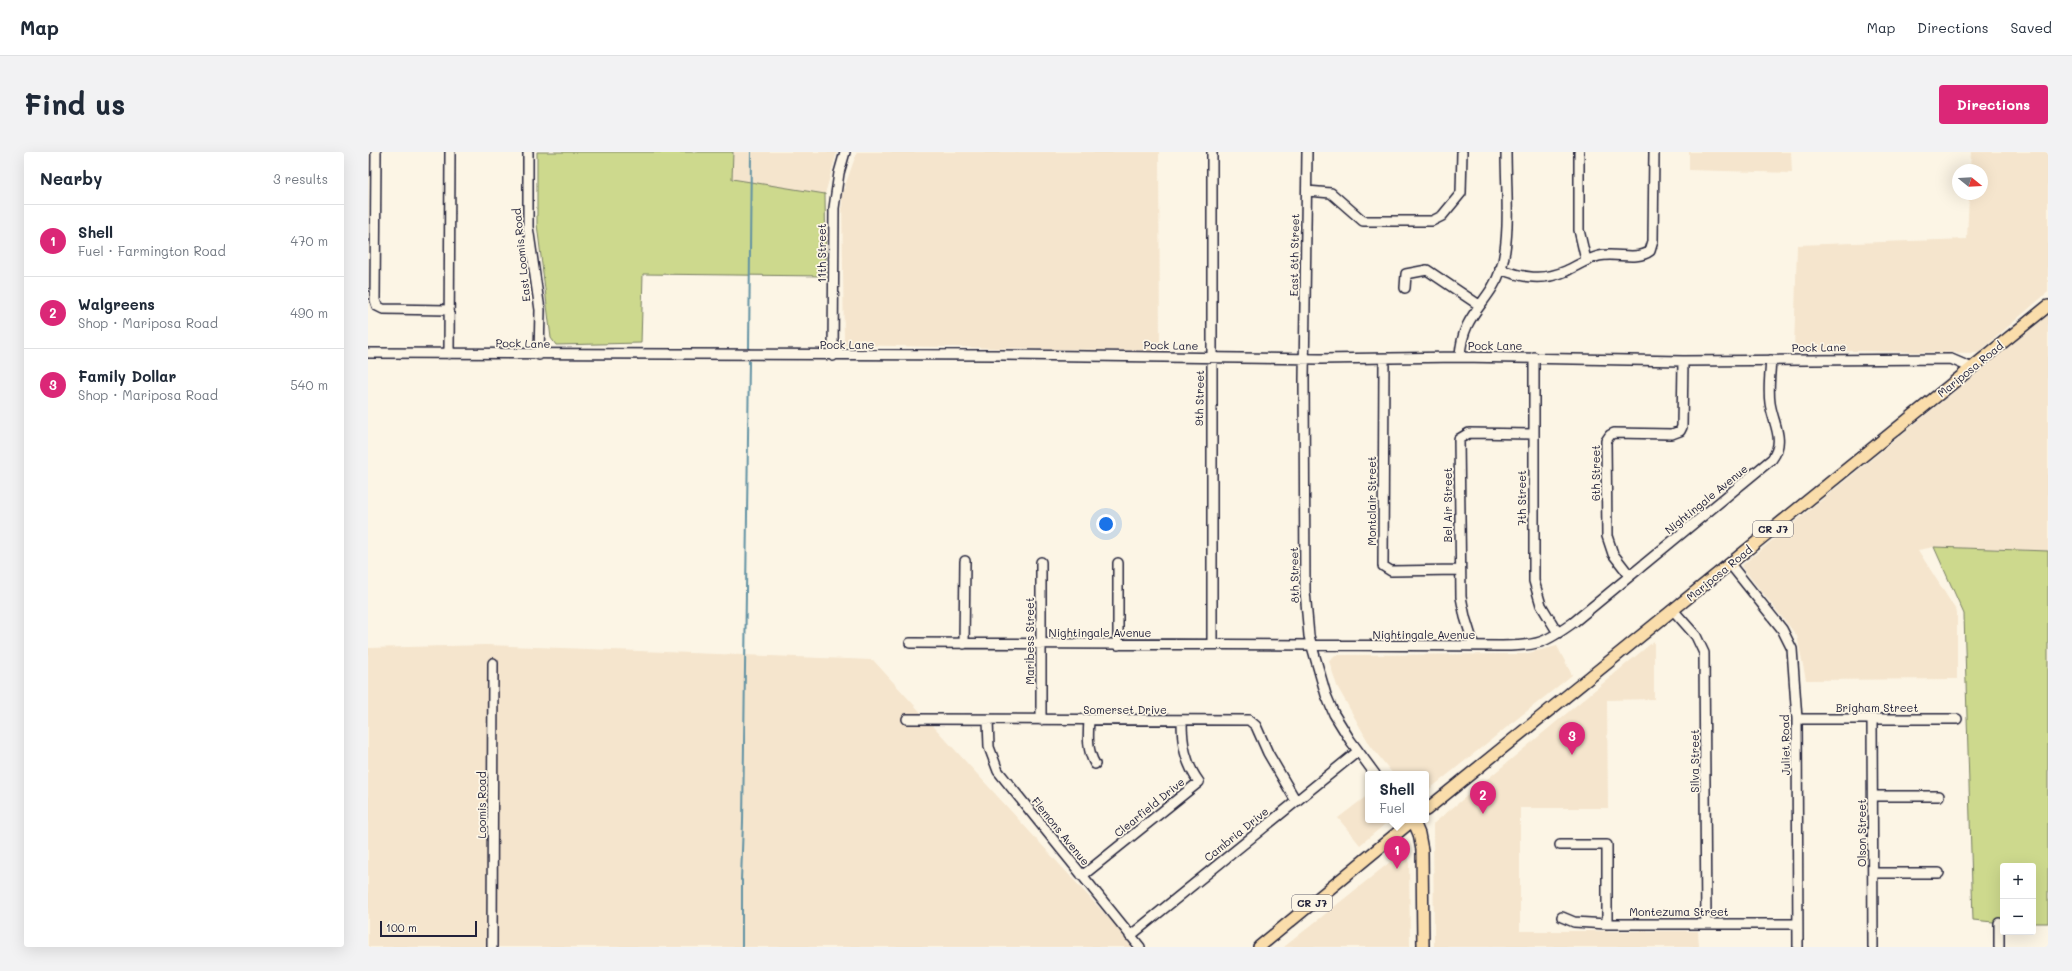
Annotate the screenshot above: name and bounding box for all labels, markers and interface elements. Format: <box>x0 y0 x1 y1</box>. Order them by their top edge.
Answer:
text: Map <box>20 15 59 40</box>
text: Map <box>1867 18 1895 37</box>
text: Directions <box>1917 18 1988 37</box>
text: Saved <box>2010 18 2052 37</box>
button: Directions <box>1939 85 2048 124</box>
text: Find us <box>24 86 125 122</box>
north arrow <box>1952 164 1988 200</box>
text: Nearby <box>40 167 102 189</box>
text: 3 results <box>273 170 328 187</box>
street label: East Loomis Road <box>509 207 533 303</box>
street label: East 8th Street <box>1286 213 1302 297</box>
text: Shell <box>78 222 113 242</box>
street label: 11th Street <box>814 223 829 283</box>
text: 1 <box>50 232 56 249</box>
text: 470 m <box>291 232 328 249</box>
text: Fuel · Farmington Road <box>78 242 226 259</box>
text: Walgreens <box>78 294 155 314</box>
text: 2 <box>49 304 57 321</box>
text: 490 m <box>290 304 328 321</box>
text: Shop · Mariposa Road <box>78 314 218 331</box>
street label: Pock Lane <box>496 335 551 351</box>
street label: Pock Lane <box>820 337 874 352</box>
street label: Pock Lane <box>1144 337 1199 353</box>
street label: Pock Lane <box>1468 338 1522 353</box>
street label: Mariposa Road <box>1934 338 2006 400</box>
street label: Pock Lane <box>1792 339 1847 355</box>
text: Family Dollar <box>78 366 176 386</box>
street label: 9th Street <box>1191 370 1207 426</box>
text: 3 <box>49 376 57 393</box>
text: 540 m <box>290 376 328 393</box>
text: Shop · Mariposa Road <box>78 386 218 403</box>
street label: 6th Street <box>1588 445 1603 501</box>
street label: Montclair Street <box>1364 456 1379 546</box>
street label: Nightingale Avenue <box>1661 461 1751 537</box>
street label: Bel Air Street <box>1440 467 1455 542</box>
street label: 7th Street <box>1514 470 1529 526</box>
your location <box>1096 514 1116 534</box>
road number: CR J7 <box>1753 521 1793 537</box>
street label: Mariposa Road <box>1683 542 1755 604</box>
street label: 8th Street <box>1286 547 1302 603</box>
street label: Maribess Street <box>1022 597 1037 685</box>
street label: Nightingale Avenue <box>1049 625 1152 640</box>
street label: Nightingale Avenue <box>1373 627 1476 642</box>
street label: Brigham Street <box>1836 700 1918 715</box>
street label: Somerset Drive <box>1083 702 1167 717</box>
street label: Juliet Road <box>1777 714 1793 776</box>
pin: 3 <box>1559 722 1585 755</box>
street label: Silva Street <box>1687 729 1702 793</box>
street label: Loomis Road <box>474 771 489 839</box>
popup <box>1365 771 1429 823</box>
street label: Clearfield Drive <box>1111 774 1188 840</box>
text: Shell <box>1379 779 1415 799</box>
pin: 2 <box>1470 781 1496 814</box>
street label: Flemons Avenue <box>1029 794 1093 869</box>
text: Fuel <box>1379 799 1405 816</box>
street label: Olson Street <box>1854 799 1869 867</box>
street label: Cambria Drive <box>1201 803 1271 865</box>
pin: 1 <box>1384 836 1410 869</box>
map controls <box>2000 863 2036 935</box>
button: + <box>2000 863 2036 899</box>
road number: CR J7 <box>1292 895 1332 911</box>
button: − <box>2000 899 2036 935</box>
street label: Montezuma Street <box>1629 904 1729 919</box>
scale bar <box>380 919 477 938</box>
text: 100 m <box>386 920 417 935</box>

